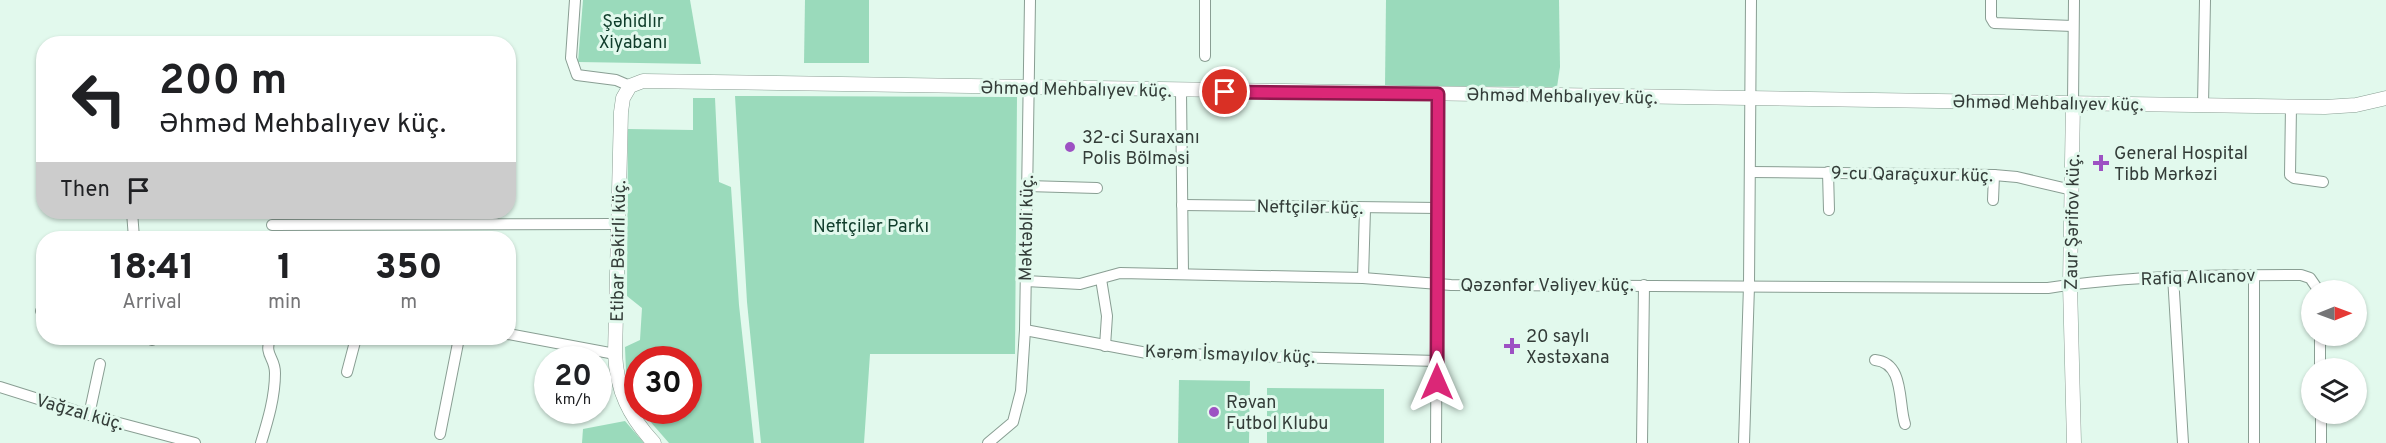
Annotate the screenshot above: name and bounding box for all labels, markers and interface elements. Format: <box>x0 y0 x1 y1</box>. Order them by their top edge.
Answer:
park label: Şəhidlır Xiyabanı <box>599 11 667 55</box>
text: 200 m <box>159 56 287 109</box>
icon: left <box>60 60 138 138</box>
pin <box>1199 66 1250 117</box>
icon: arrive <box>1208 75 1241 108</box>
street label: Əhməd Mehbalıyev küç. <box>980 77 1172 104</box>
street label: Əhməd Mehbalıyev küç. <box>1466 84 1658 111</box>
street label: Əhməd Mehbalıyev küç. <box>1952 91 2144 118</box>
text: Əhməd Mehbalıyev küç. <box>159 108 446 142</box>
place label: 32-ci Suraxanı Polis Bölməsi <box>1082 127 1200 171</box>
marker: 32-ci Suraxanı Polis Bölməsi <box>1063 140 1077 154</box>
place label: General Hospital Tibb Mərkəzi <box>2114 143 2248 187</box>
street label: Zaur Şərifov küç. <box>2061 154 2086 290</box>
marker: General Hospital Tibb Mərkəzi <box>2092 154 2110 172</box>
street label: 9-cu Qaraçuxur küç. <box>1831 163 1993 188</box>
icon: arrive <box>122 174 155 207</box>
street label: Məktəbli küç. <box>1015 175 1040 281</box>
text: Then <box>60 177 110 204</box>
street label: Etibar Bəkirli küç. <box>607 180 632 322</box>
street label: Neftçilər küç. <box>1256 196 1364 221</box>
park label: Neftçilər Parkı <box>813 216 929 239</box>
text: 18:41 <box>110 246 194 292</box>
text: 1 <box>277 246 292 292</box>
text: 350 <box>375 246 442 292</box>
street label: Rafiq Alıcanov <box>2140 265 2256 292</box>
street label: Qəzənfər Vəliyev küç. <box>1460 275 1634 298</box>
north arrow <box>2301 280 2367 346</box>
map controls <box>2301 280 2367 424</box>
text: Arrival <box>122 290 182 316</box>
text: min <box>268 290 301 316</box>
text: m <box>400 290 417 316</box>
place label: 20 saylı Xəstəxana <box>1526 326 1610 370</box>
marker: 20 saylı Xəstəxana <box>1503 337 1521 355</box>
street label: Kərəm İsmayılov küç. <box>1144 339 1316 370</box>
speed limit sign: 30 <box>624 346 702 424</box>
position arrow <box>1405 350 1469 414</box>
button: layers <box>2301 358 2367 424</box>
text: 20 <box>554 359 592 396</box>
street label: Vağzal küç. <box>33 390 126 437</box>
text: km/h <box>555 391 591 410</box>
place label: Rəvan Futbol Klubu <box>1226 392 1328 436</box>
marker: Rəvan Futbol Klubu <box>1207 405 1221 419</box>

